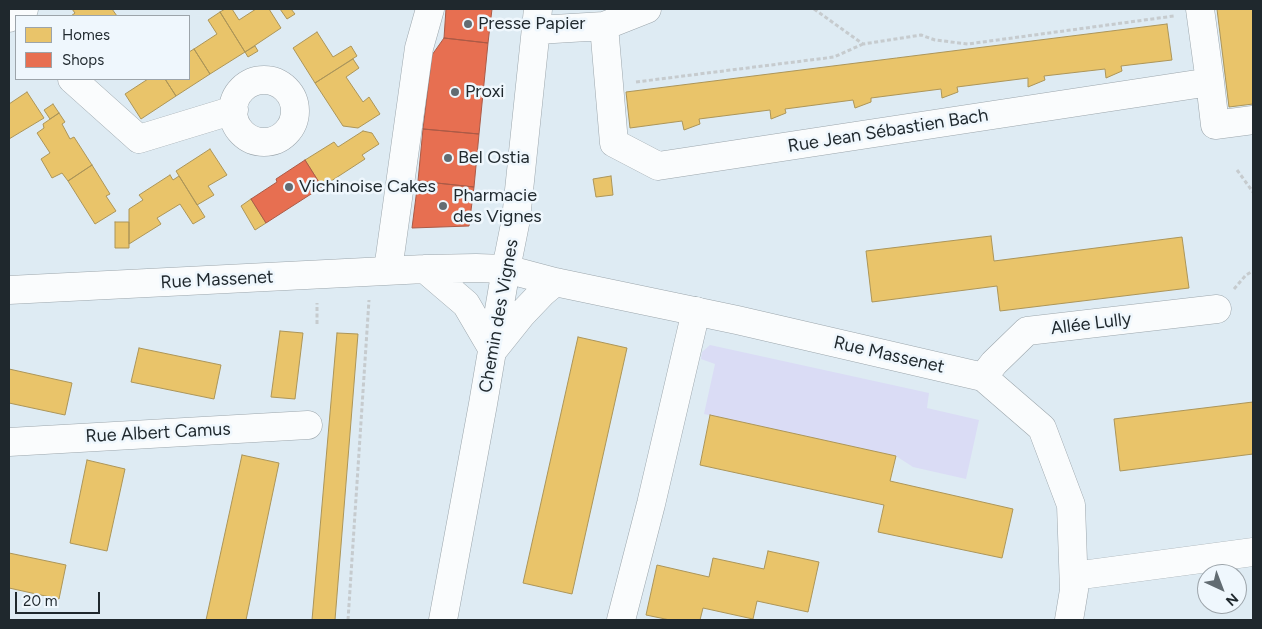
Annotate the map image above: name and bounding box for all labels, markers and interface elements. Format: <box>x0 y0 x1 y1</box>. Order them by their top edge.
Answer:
place label: Presse Papier <box>478 13 585 35</box>
legend <box>15 15 190 80</box>
marker: Presse Papier <box>462 18 474 30</box>
text: Homes <box>62 26 110 44</box>
text: Shops <box>62 51 104 69</box>
place label: Proxi <box>465 81 505 103</box>
marker: Proxi <box>449 86 461 98</box>
street label: Rue Jean Sébastien Bach <box>786 104 990 158</box>
place label: Bel Ostia <box>458 147 530 169</box>
marker: Bel Ostia <box>442 152 454 164</box>
place label: Vichinoise Cakes <box>299 176 436 198</box>
marker: Vichinoise Cakes <box>283 181 295 193</box>
place label: Pharmacie des Vignes <box>453 185 542 228</box>
marker: Pharmacie des Vignes <box>437 200 449 212</box>
street label: Chemin des Vignes <box>475 238 523 394</box>
street label: Rue Massenet <box>160 266 274 294</box>
street label: Allée Lully <box>1049 308 1133 340</box>
street label: Rue Massenet <box>831 332 947 378</box>
street label: Rue Albert Camus <box>85 418 231 448</box>
north arrow <box>1197 564 1247 614</box>
scale bar <box>18 582 102 614</box>
text: N <box>1222 590 1242 610</box>
text: 20 m <box>23 592 57 610</box>

